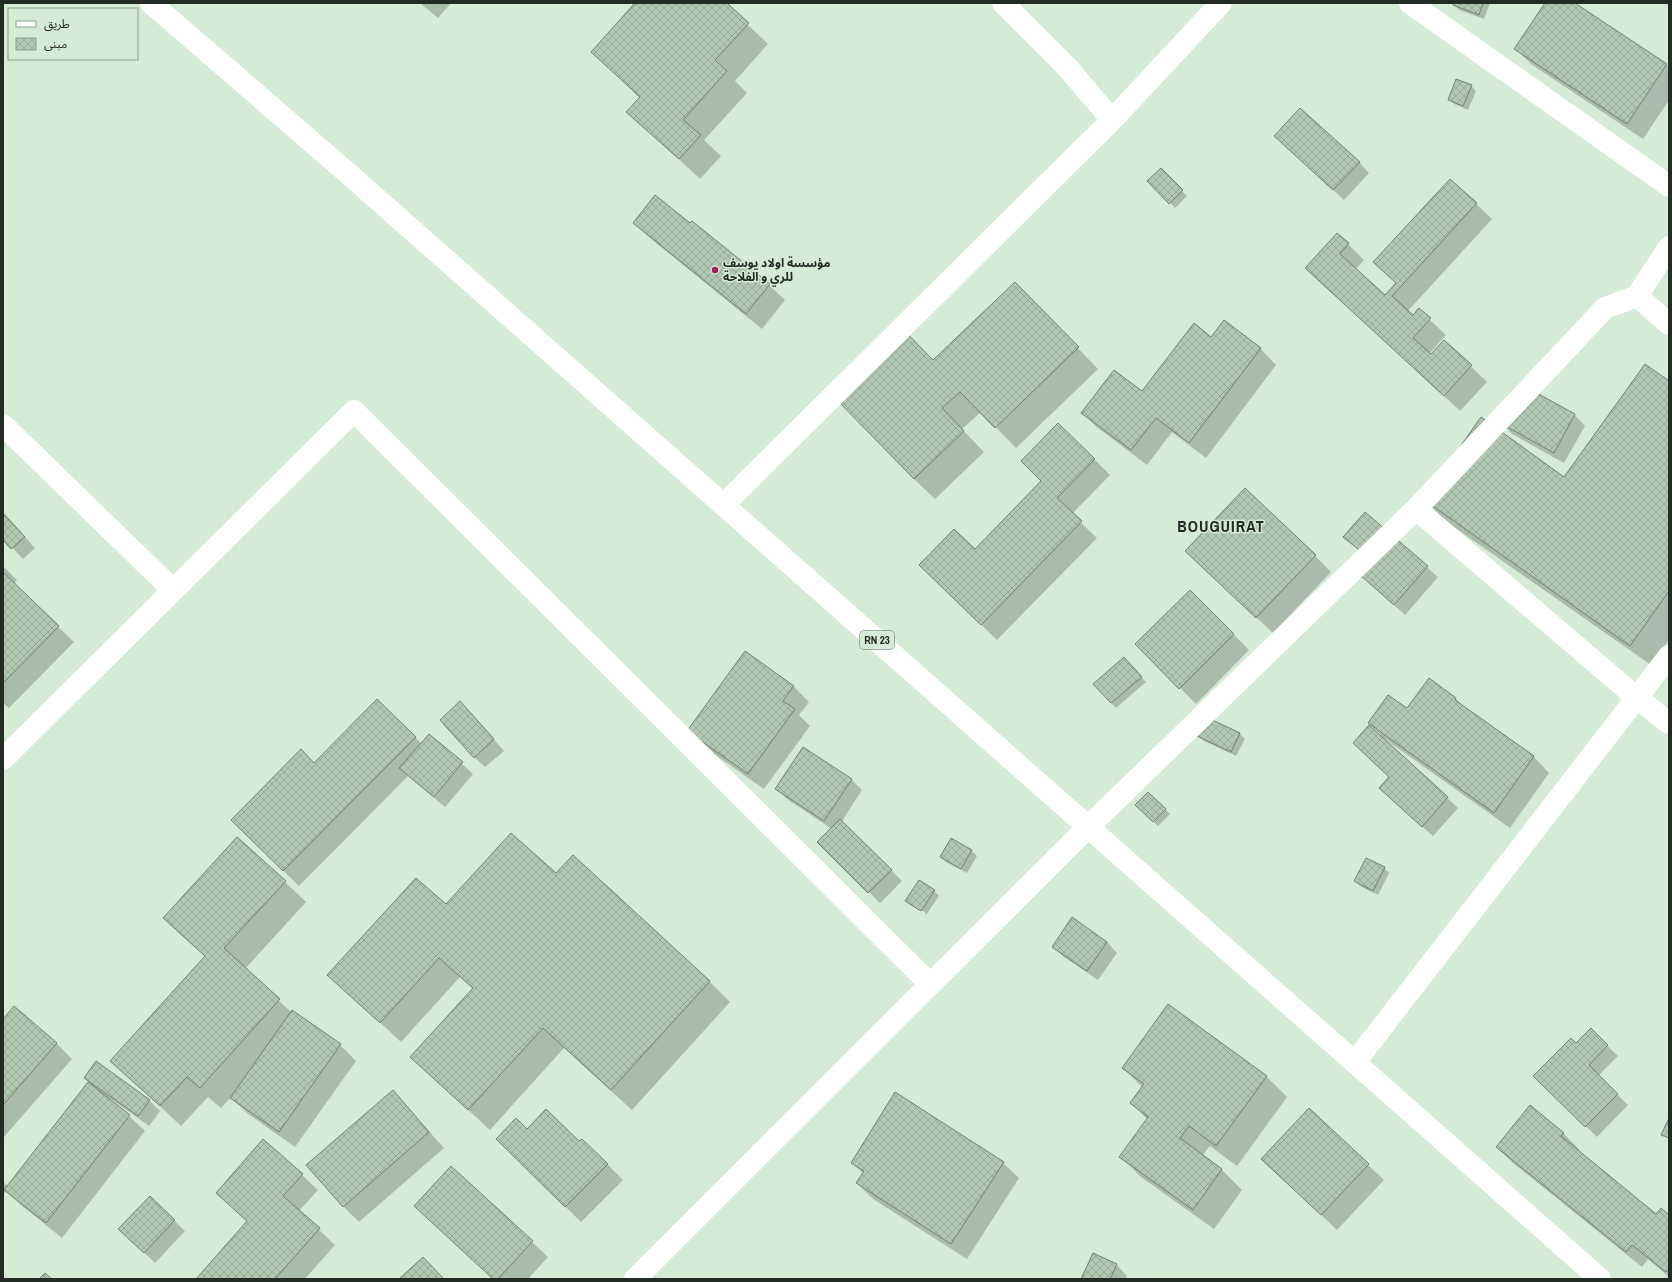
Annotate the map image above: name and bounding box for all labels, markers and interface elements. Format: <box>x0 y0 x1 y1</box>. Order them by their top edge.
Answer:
legend <box>8 8 138 60</box>
text: طريق <box>44 16 70 32</box>
text: مبنى <box>44 36 67 52</box>
place label: مؤسسة اولاد يوسف للري و الفلاحة <box>723 255 830 287</box>
marker: مؤسسة اولاد يوسف للري و الفلاحة <box>710 265 720 275</box>
district label: BOUGUIRAT <box>1177 515 1265 537</box>
road number: RN 23 <box>860 631 894 649</box>

